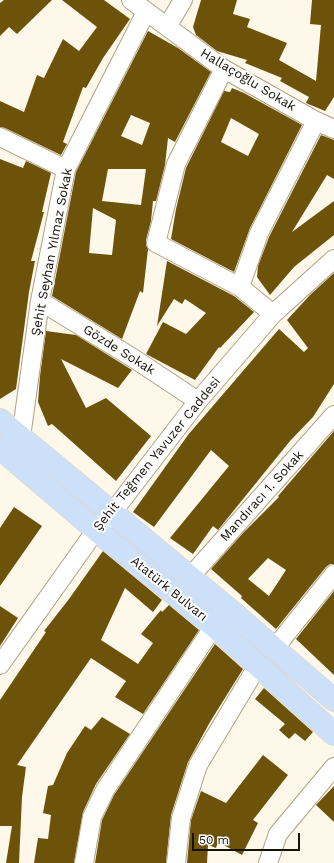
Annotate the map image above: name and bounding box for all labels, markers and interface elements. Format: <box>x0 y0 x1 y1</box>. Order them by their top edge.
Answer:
street label: Hallaçoğlu Sokak <box>197 45 299 115</box>
street label: Şehit Seyhan Yılmaz Sokak <box>28 167 76 337</box>
street label: Gözde Sokak <box>80 322 158 378</box>
street label: Şehit Teğmen Yavuzer Caddesi <box>90 374 224 534</box>
street label: Mandıracı 1. Sokak <box>217 447 307 545</box>
street label: Atatürk Bulvarı <box>127 553 211 625</box>
scale bar <box>194 825 302 851</box>
text: 50 m <box>199 833 229 847</box>

